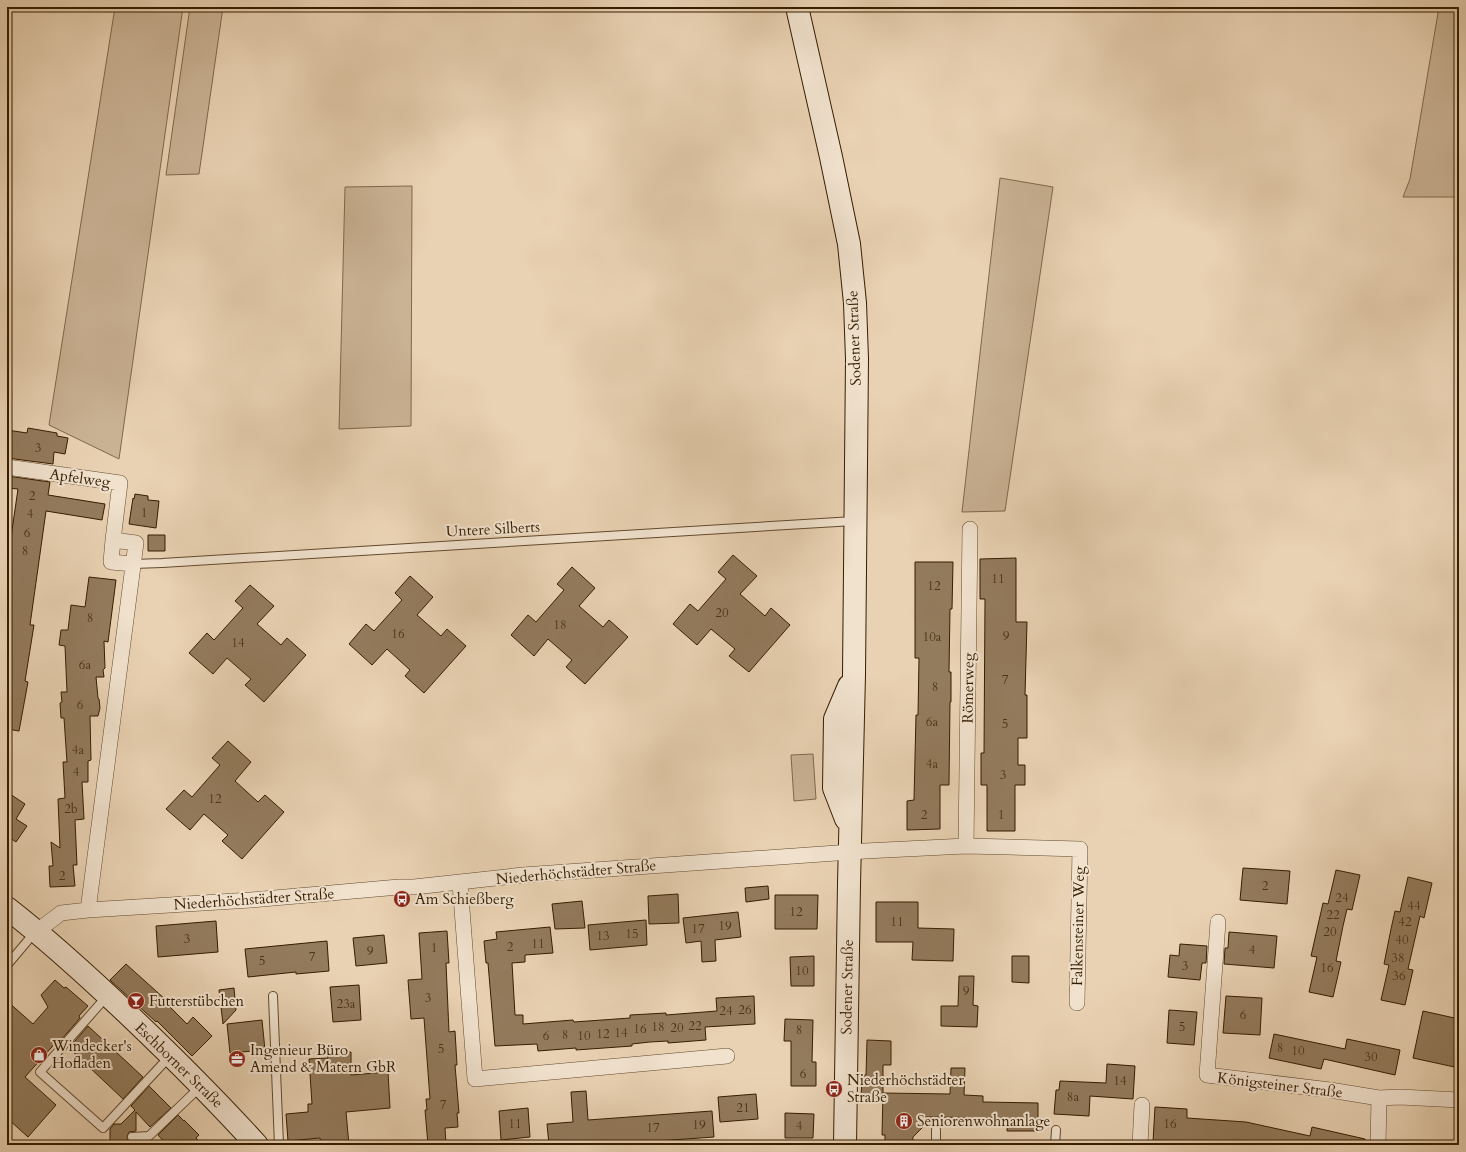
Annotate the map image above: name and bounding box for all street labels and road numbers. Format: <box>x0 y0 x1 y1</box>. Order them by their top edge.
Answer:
street label: Sodener Straße <box>842 290 866 386</box>
street label: Apfelweg <box>48 464 112 492</box>
street label: Untere Silberts <box>445 517 541 541</box>
street label: Römerweg <box>957 652 979 724</box>
street label: Niederhöchstädter Straße <box>495 855 657 889</box>
street label: Falkensteiner Weg <box>1067 865 1089 986</box>
street label: Niederhöchstädter Straße <box>173 883 335 915</box>
street label: Sodener Straße <box>836 939 858 1035</box>
street label: Eschborner Straße <box>130 1018 228 1113</box>
street label: Königsteiner Straße <box>1216 1067 1344 1103</box>

